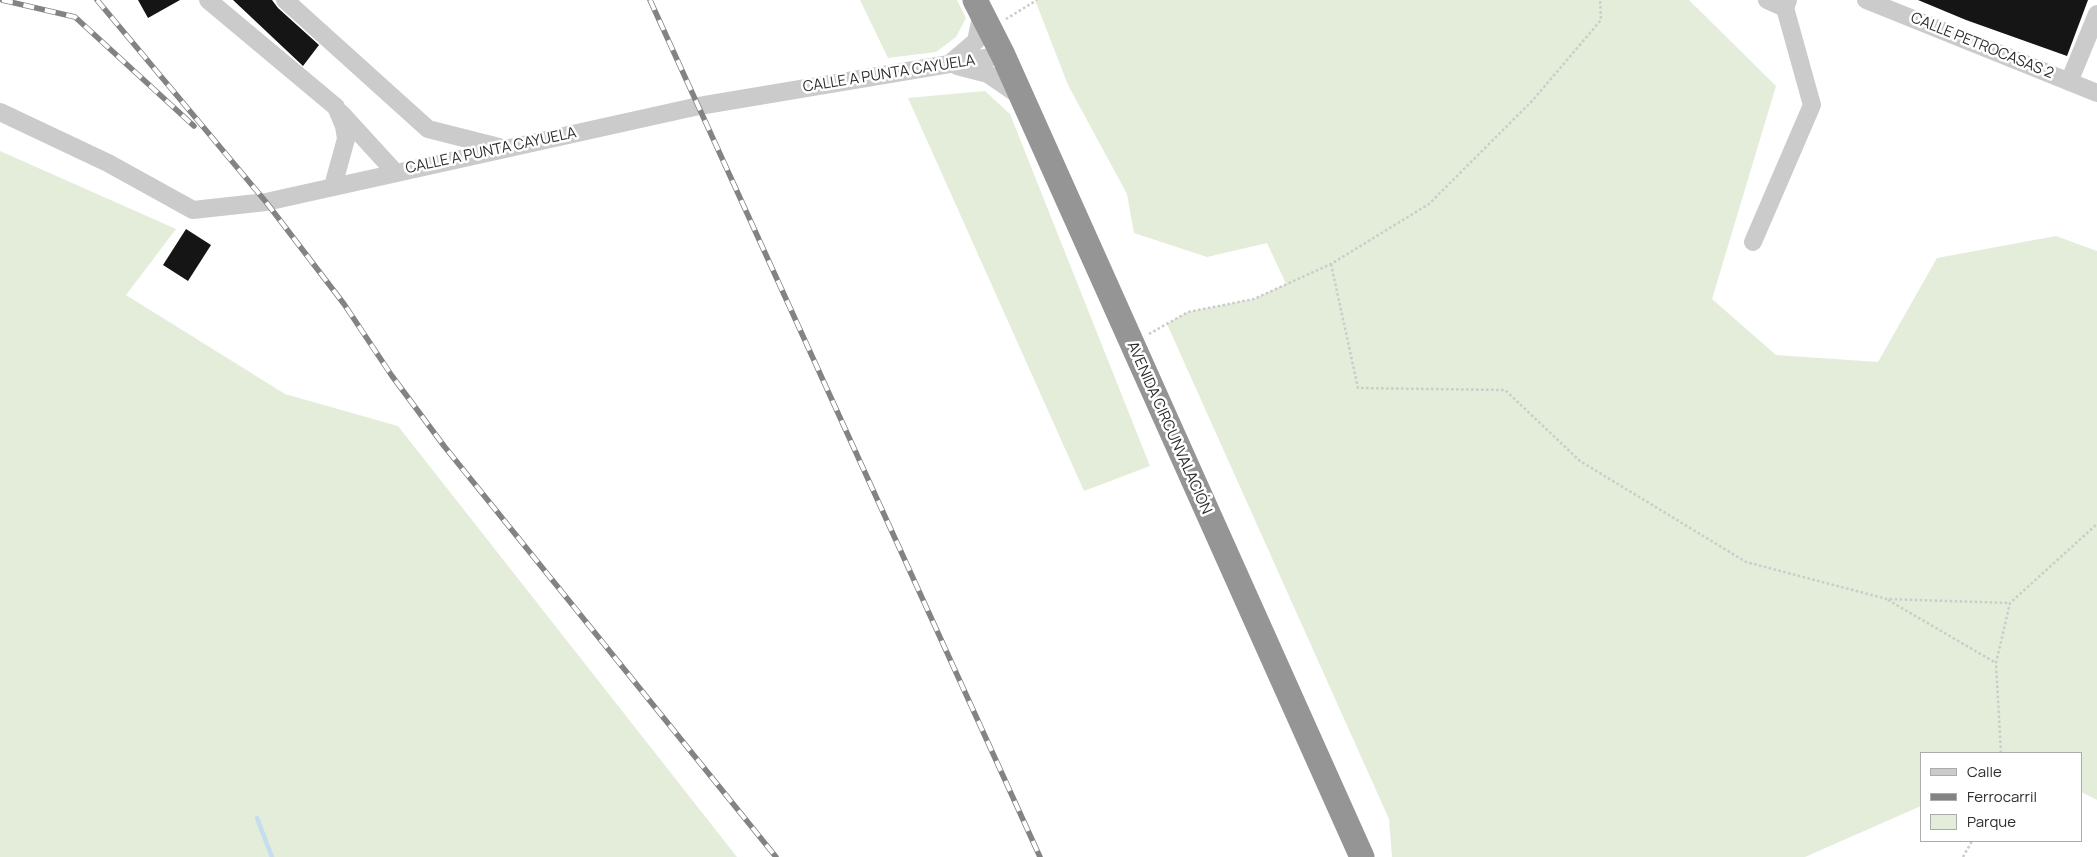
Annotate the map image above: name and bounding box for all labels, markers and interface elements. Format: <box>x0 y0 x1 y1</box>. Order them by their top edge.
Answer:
street label: CALLE PETROCASAS 2 <box>1908 9 2056 83</box>
street label: CALLE A PUNTA CAYUELA <box>802 52 976 96</box>
street label: CALLE A PUNTA CAYUELA <box>404 124 578 178</box>
street label: AVENIDA CIRCUNVALACIÓN <box>1123 339 1215 517</box>
legend <box>1920 752 2082 842</box>
text: Calle <box>1967 761 2002 782</box>
text: Ferrocarril <box>1967 786 2037 807</box>
text: Parque <box>1967 811 2016 832</box>

